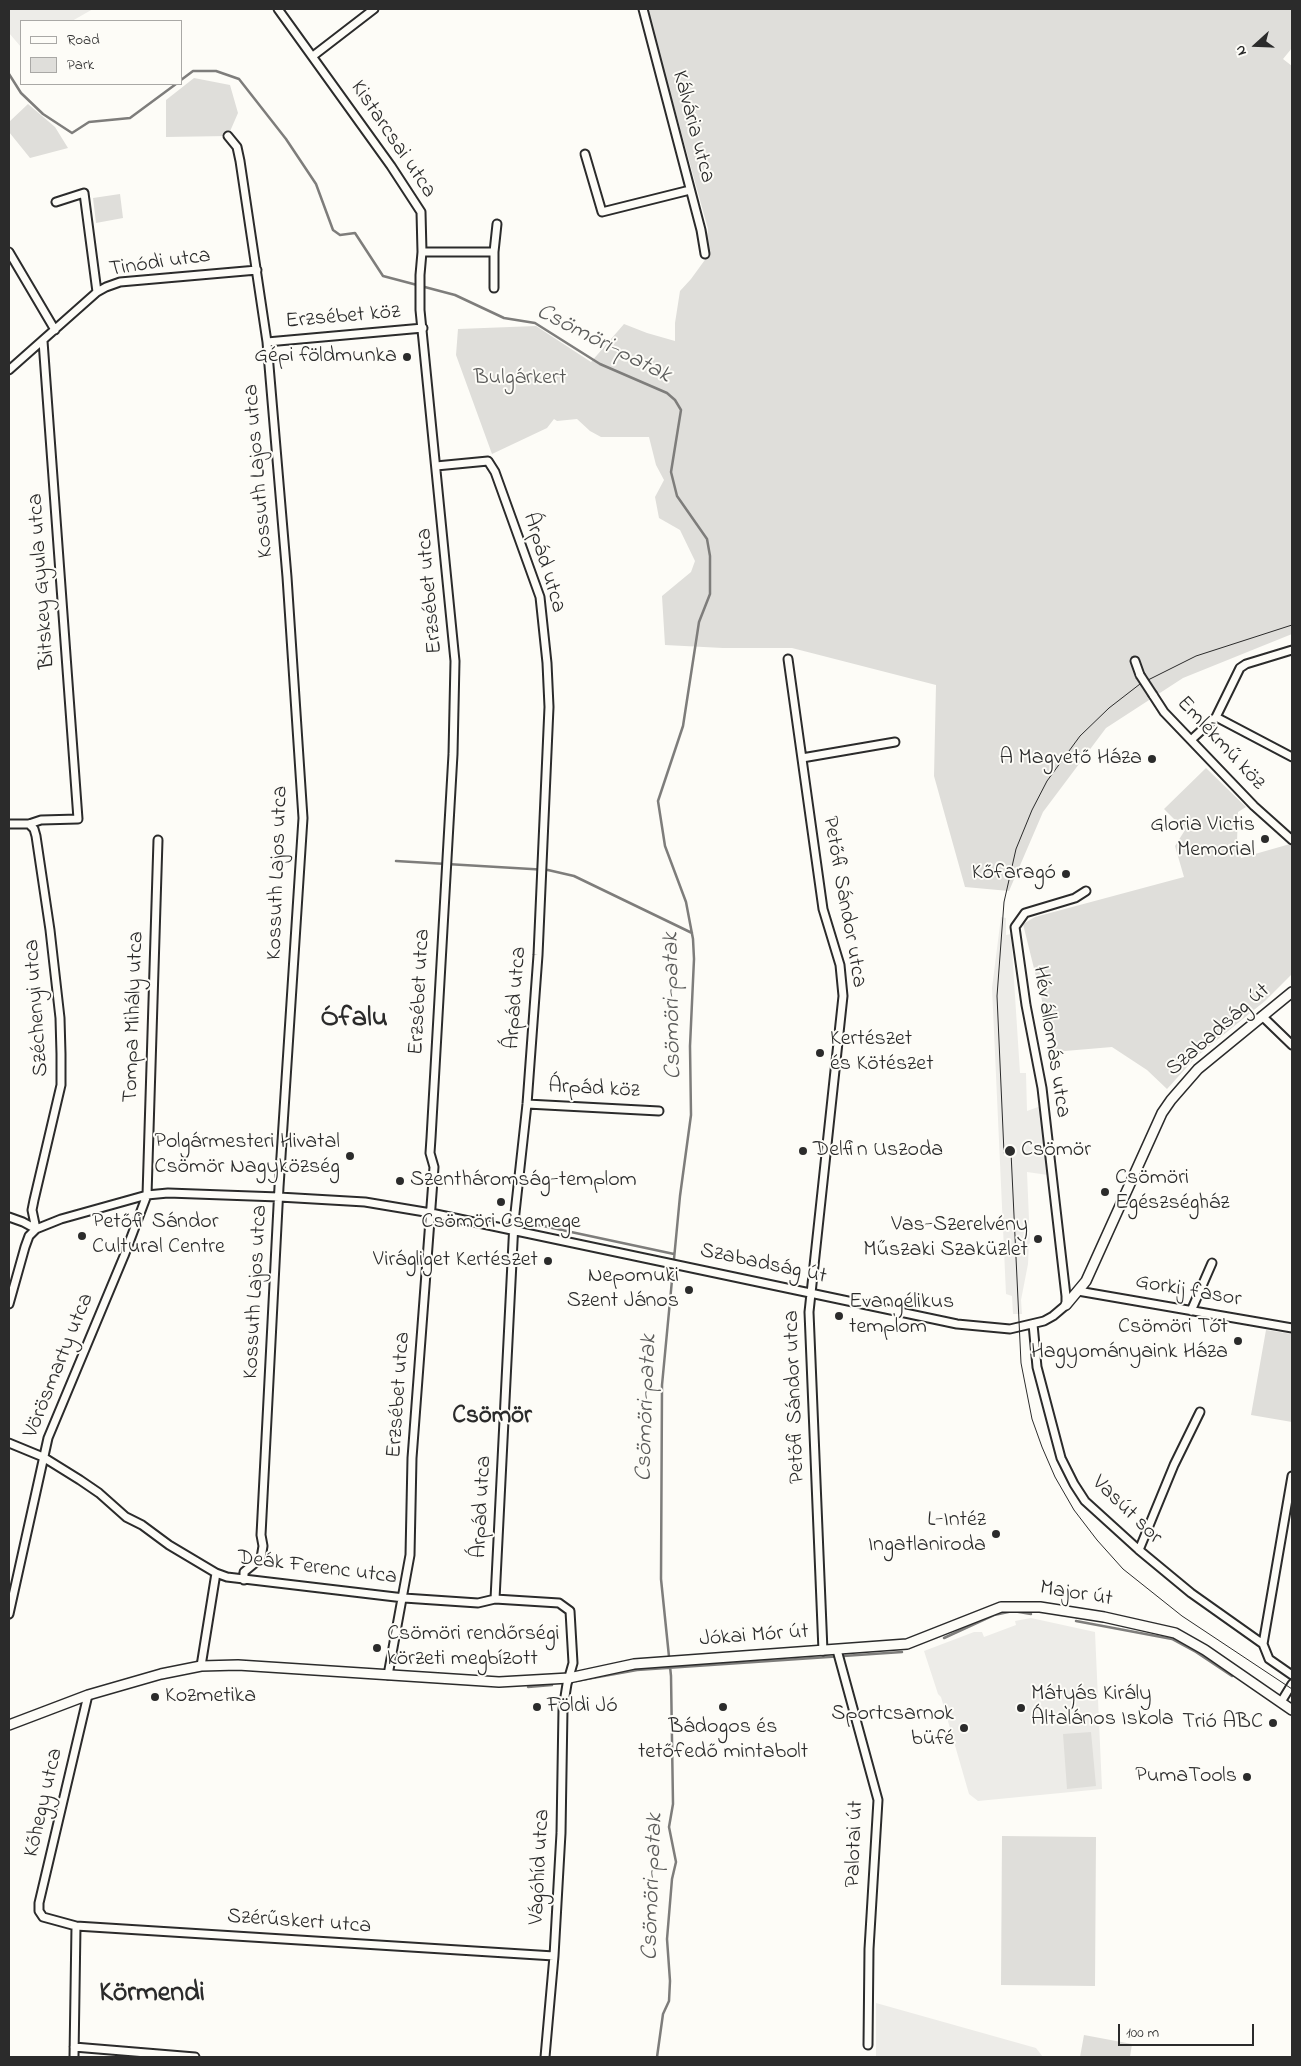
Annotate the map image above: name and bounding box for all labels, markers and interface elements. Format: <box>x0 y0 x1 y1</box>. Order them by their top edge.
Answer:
legend <box>20 20 182 85</box>
north arrow <box>1231 20 1281 70</box>
text: Road <box>67 29 100 51</box>
text: N <box>1230 42 1253 58</box>
text: Park <box>67 54 94 76</box>
street label: Kálvária utca <box>664 68 720 186</box>
street label: Kistarcsai utca <box>343 76 441 204</box>
street label: Tinódi utca <box>108 244 212 284</box>
water label: Csömöri-patak <box>531 299 675 391</box>
street label: Erzsébet köz <box>285 300 401 336</box>
place label: Gépi földmunka <box>254 344 397 370</box>
marker: Gépi földmunka <box>401 351 413 363</box>
park label: Bulgárkert <box>474 366 566 392</box>
street label: Kossuth Lajos utca <box>239 383 281 559</box>
street label: Bitskey Gyula utca <box>24 492 62 670</box>
street label: Árpád utca <box>515 510 571 616</box>
street label: Erzsébet utca <box>412 527 450 655</box>
street label: Emlékmű köz <box>1170 691 1270 797</box>
place label: A Magvető Háza <box>999 746 1142 772</box>
marker: A Magvető Háza <box>1146 753 1158 765</box>
street label: Kossuth Lajos utca <box>263 785 295 961</box>
place label: Gloria Victis Memorial <box>1150 813 1255 864</box>
street label: Petőfi Sándor utca <box>815 814 871 990</box>
marker: Gloria Victis Memorial <box>1259 833 1271 845</box>
place label: Kőfaragó <box>972 861 1056 887</box>
marker: Kőfaragó <box>1060 868 1072 880</box>
street label: Erzsébet utca <box>405 928 437 1056</box>
street label: Tompa Mihály utca <box>119 931 151 1103</box>
water label: Csömöri-patak <box>658 932 690 1080</box>
street label: Széchenyi utca <box>20 939 56 1077</box>
street label: Árpád utca <box>500 946 534 1050</box>
street label: Hév állomás utca <box>1025 964 1075 1120</box>
street label: Szabadság út <box>1162 979 1276 1083</box>
district label: Ófalu <box>320 1003 388 1037</box>
place label: Kertészet és Kötészet <box>830 1027 934 1078</box>
marker: Kertészet és Kötészet <box>814 1047 826 1059</box>
street label: Árpád köz <box>548 1074 640 1106</box>
place label: Polgármesteri Hivatal Csömör Nagyközség <box>154 1130 340 1182</box>
place label: Delfin Uszoda <box>813 1138 943 1164</box>
place label: Csömör <box>1021 1138 1091 1164</box>
marker: Csömör <box>1003 1144 1017 1158</box>
marker: Delfin Uszoda <box>797 1145 809 1157</box>
marker: Polgármesteri Hivatal Csömör Nagyközség <box>344 1150 356 1162</box>
place label: Csömöri Egészségház <box>1115 1166 1229 1218</box>
place label: Szentháromság-templom <box>410 1168 637 1194</box>
marker: Szentháromság-templom <box>394 1175 406 1187</box>
marker: Csömöri Egészségház <box>1099 1186 1111 1198</box>
marker: Csömöri Csemege <box>495 1196 507 1208</box>
street label: Kossuth Lajos utca <box>239 1204 275 1380</box>
place label: Petőfi Sándor Cultural Centre <box>92 1210 225 1262</box>
place label: Csömöri Csemege <box>421 1210 581 1236</box>
place label: Vas-Szerelvény Műszaki Szaküzlet <box>863 1213 1028 1264</box>
marker: Petőfi Sándor Cultural Centre <box>76 1230 88 1242</box>
marker: Vas-Szerelvény Műszaki Szaküzlet <box>1032 1233 1044 1245</box>
street label: Szabadság út <box>697 1239 829 1291</box>
place label: Virágliget Kertészet <box>373 1248 538 1274</box>
marker: Virágliget Kertészet <box>542 1255 554 1267</box>
place label: Nepomuki Szent János <box>567 1264 679 1316</box>
street label: Gorkij fasor <box>1133 1270 1243 1314</box>
marker: Nepomuki Szent János <box>683 1284 695 1296</box>
street label: Vörösmarty utca <box>19 1290 101 1442</box>
place label: Evangélikus templom <box>849 1290 954 1342</box>
street label: Petőfi Sándor utca <box>780 1310 812 1484</box>
marker: Evangélikus templom <box>833 1310 845 1322</box>
place label: Csömöri Tót Hagyományaink Háza <box>1031 1315 1228 1366</box>
street label: Erzsébet utca <box>382 1331 418 1459</box>
water label: Csömöri-patak <box>631 1334 665 1482</box>
marker: Csömöri Tót Hagyományaink Háza <box>1232 1335 1244 1347</box>
district label: Csömör <box>452 1403 532 1433</box>
street label: Árpád utca <box>467 1455 499 1559</box>
street label: Vasút sor <box>1085 1471 1167 1551</box>
place label: L-Intéz Ingatlaniroda <box>868 1508 986 1560</box>
marker: L-Intéz Ingatlaniroda <box>990 1528 1002 1540</box>
street label: Deák Ferenc utca <box>236 1546 398 1592</box>
street label: Major út <box>1038 1576 1114 1614</box>
street label: Jókai Mór út <box>698 1620 810 1654</box>
place label: Csömöri rendőrségi körzeti megbízott <box>387 1622 560 1674</box>
marker: Csömöri rendőrségi körzeti megbízott <box>371 1642 383 1654</box>
place label: Mátyás Király Általános Iskola <box>1031 1682 1174 1734</box>
place label: Kozmetika <box>165 1684 256 1710</box>
marker: Kozmetika <box>149 1691 161 1703</box>
place label: Földi Jó <box>547 1694 618 1720</box>
marker: Földi Jó <box>531 1701 543 1713</box>
marker: Bádogos és tetőfedő mintabolt <box>717 1701 729 1713</box>
place label: Sportcsarnok büfé <box>831 1702 954 1754</box>
marker: Mátyás Király Általános Iskola <box>1015 1702 1027 1714</box>
place label: Trió ABC <box>1182 1710 1263 1736</box>
place label: Bádogos és tetőfedő mintabolt <box>638 1715 808 1766</box>
marker: Trió ABC <box>1267 1717 1279 1729</box>
marker: Sportcsarnok büfé <box>958 1722 970 1734</box>
street label: Kőhegy utca <box>20 1746 70 1860</box>
place label: PumaTools <box>1135 1764 1237 1790</box>
marker: PumaTools <box>1241 1771 1253 1783</box>
street label: Palotai út <box>841 1800 871 1888</box>
street label: Vágóhíd utca <box>525 1808 557 1926</box>
water label: Csömöri-patak <box>637 1813 671 1961</box>
street label: Szérűskert utca <box>226 1905 372 1941</box>
district label: Körmendi <box>99 1978 205 2012</box>
scale bar <box>1121 2014 1257 2046</box>
text: 100 m <box>1126 2022 1159 2044</box>

